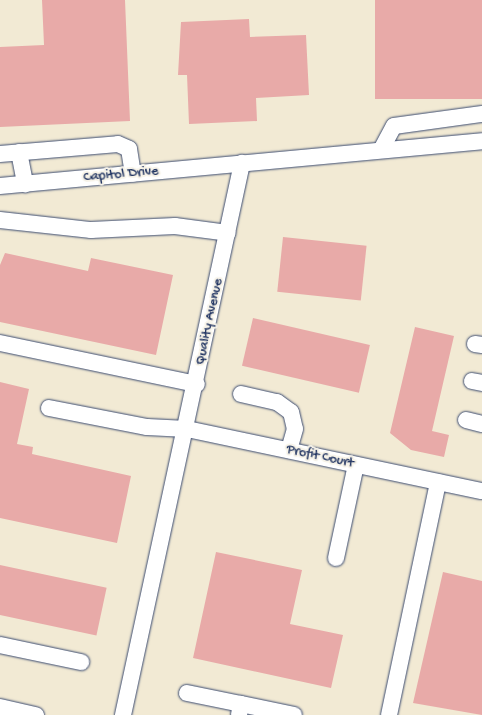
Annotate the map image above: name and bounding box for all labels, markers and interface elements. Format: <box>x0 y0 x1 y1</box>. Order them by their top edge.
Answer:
street label: Capitol Drive <box>83 163 159 187</box>
street label: Quality Avenue <box>193 277 227 367</box>
street label: Profit Court <box>285 442 355 472</box>

